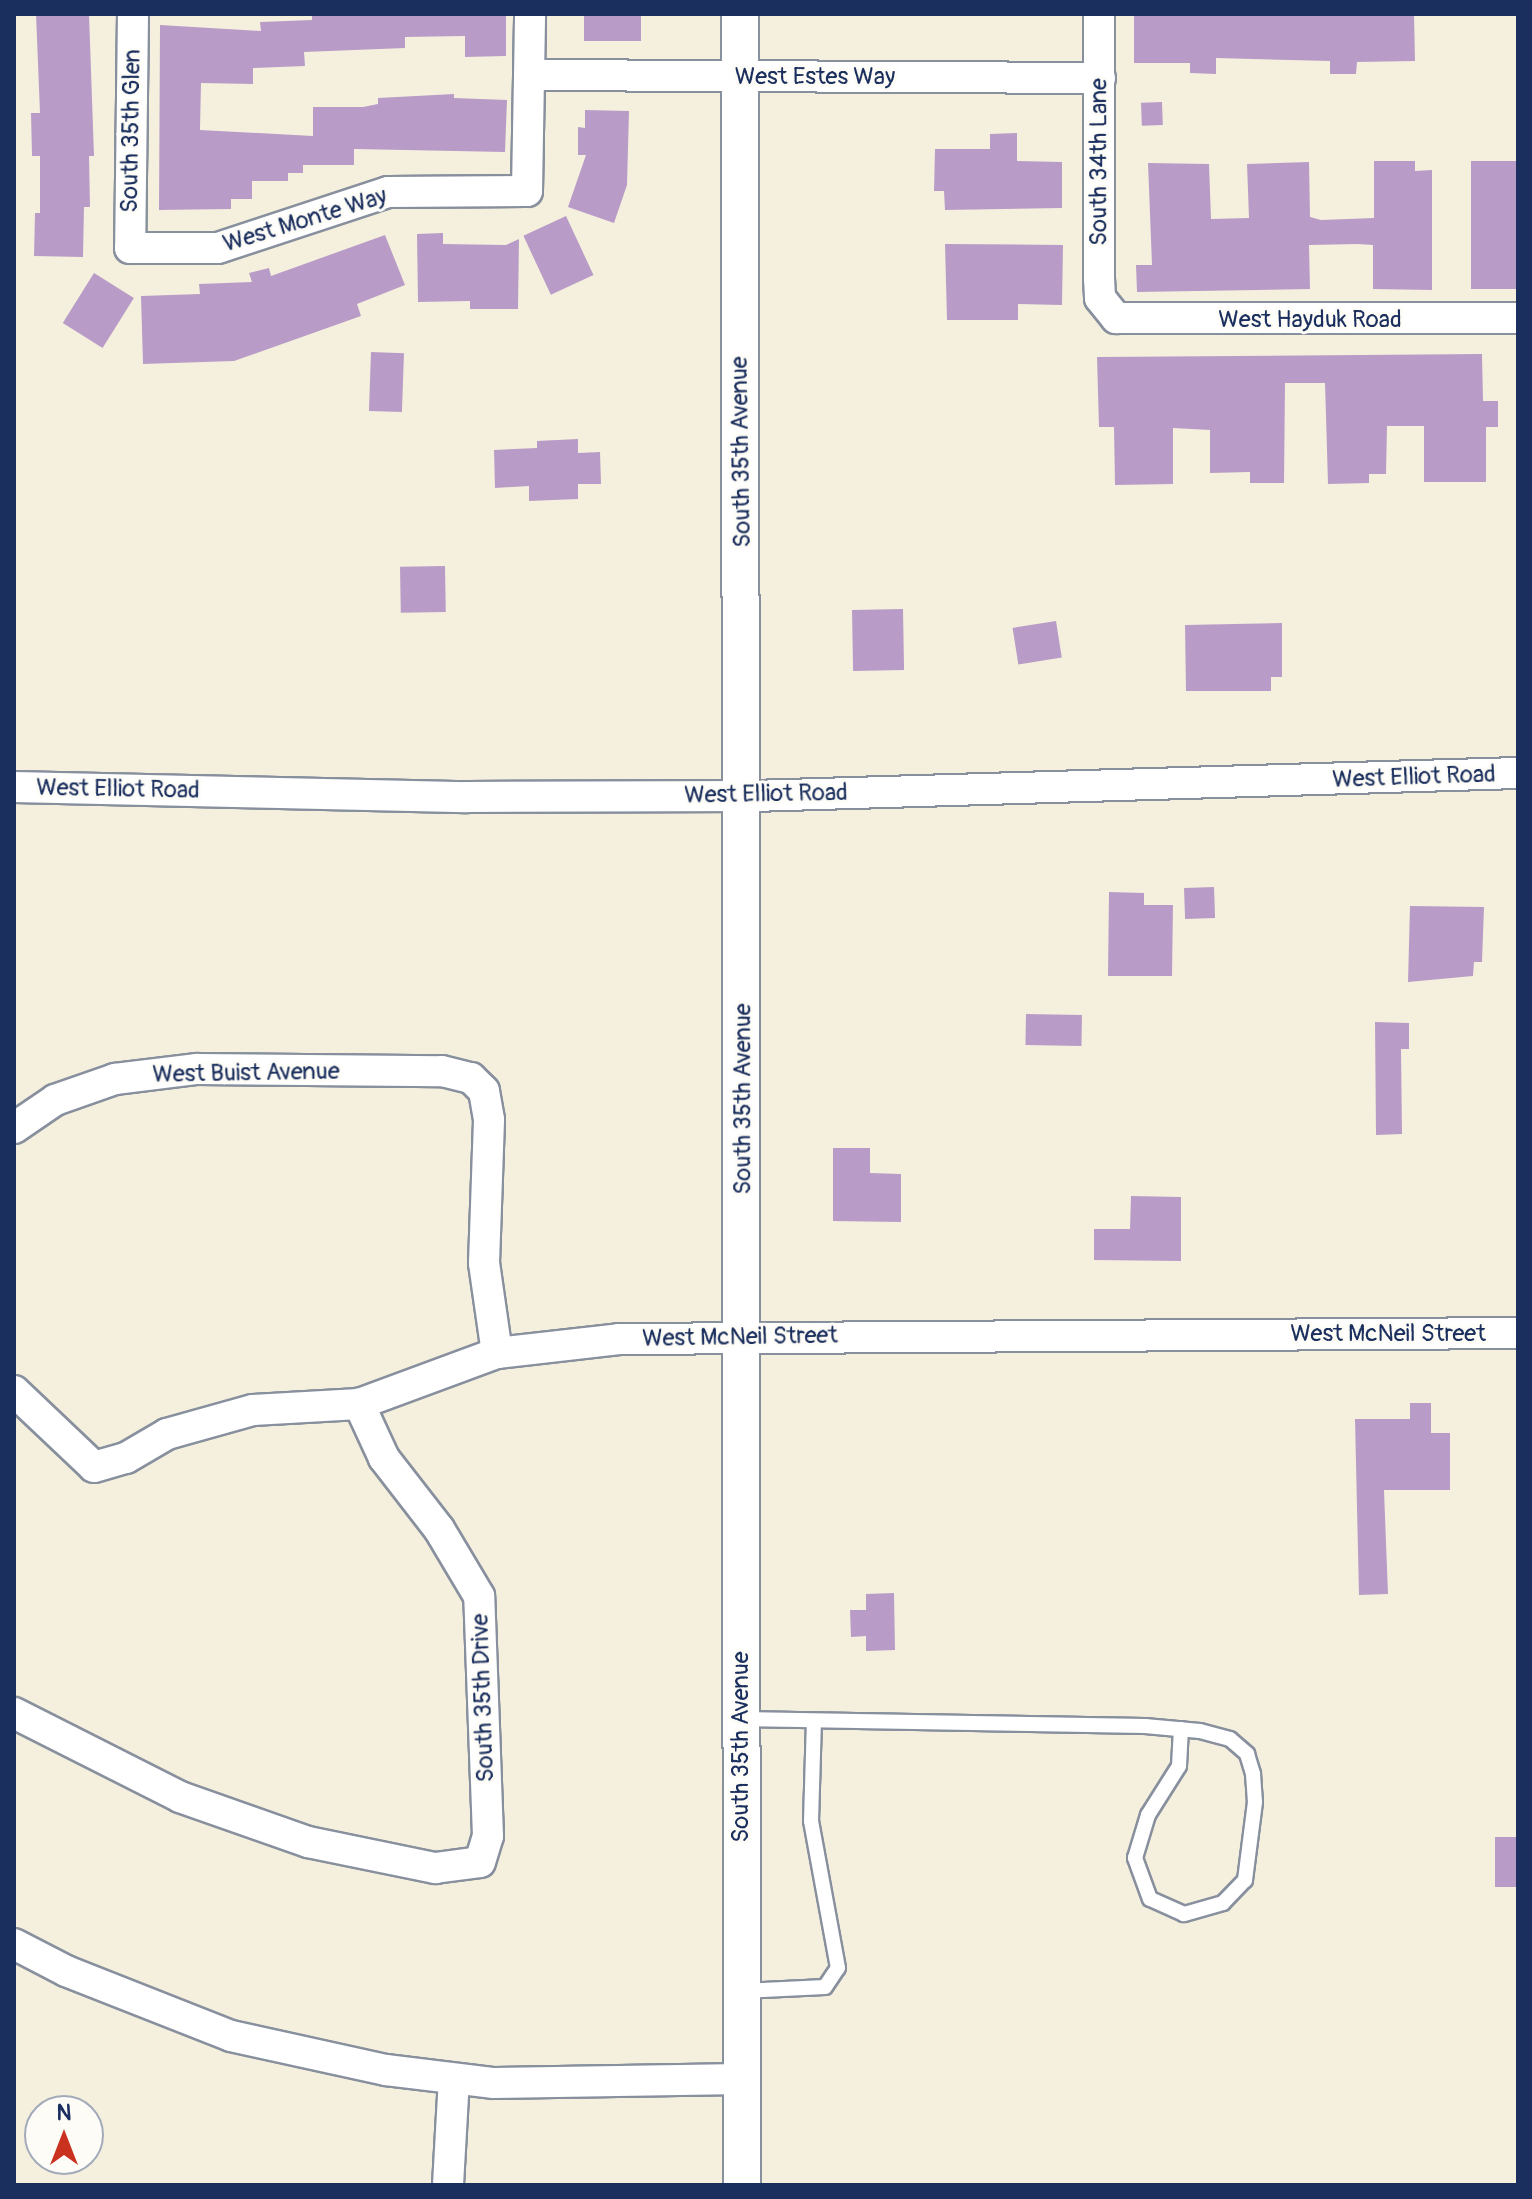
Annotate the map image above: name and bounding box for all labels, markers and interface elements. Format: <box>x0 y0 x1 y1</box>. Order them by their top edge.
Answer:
street label: South 35th Glen <box>115 49 147 213</box>
street label: West Estes Way <box>735 63 895 91</box>
street label: South 34th Lane <box>1085 78 1113 246</box>
street label: West Monte Way <box>220 181 390 259</box>
street label: West Hayduk Road <box>1218 306 1402 334</box>
street label: South 35th Avenue <box>725 356 757 548</box>
street label: West Elliot Road <box>1332 760 1496 794</box>
street label: West Elliot Road <box>36 773 200 805</box>
street label: West Elliot Road <box>684 778 848 810</box>
street label: South 35th Avenue <box>729 1003 757 1195</box>
street label: West Buist Avenue <box>152 1057 340 1089</box>
street label: West McNeil Street <box>1290 1320 1486 1348</box>
street label: West McNeil Street <box>642 1321 838 1353</box>
street label: South 35th Drive <box>466 1613 500 1783</box>
street label: South 35th Avenue <box>727 1651 755 1843</box>
north arrow <box>24 2095 104 2175</box>
text: N <box>57 2099 71 2127</box>

